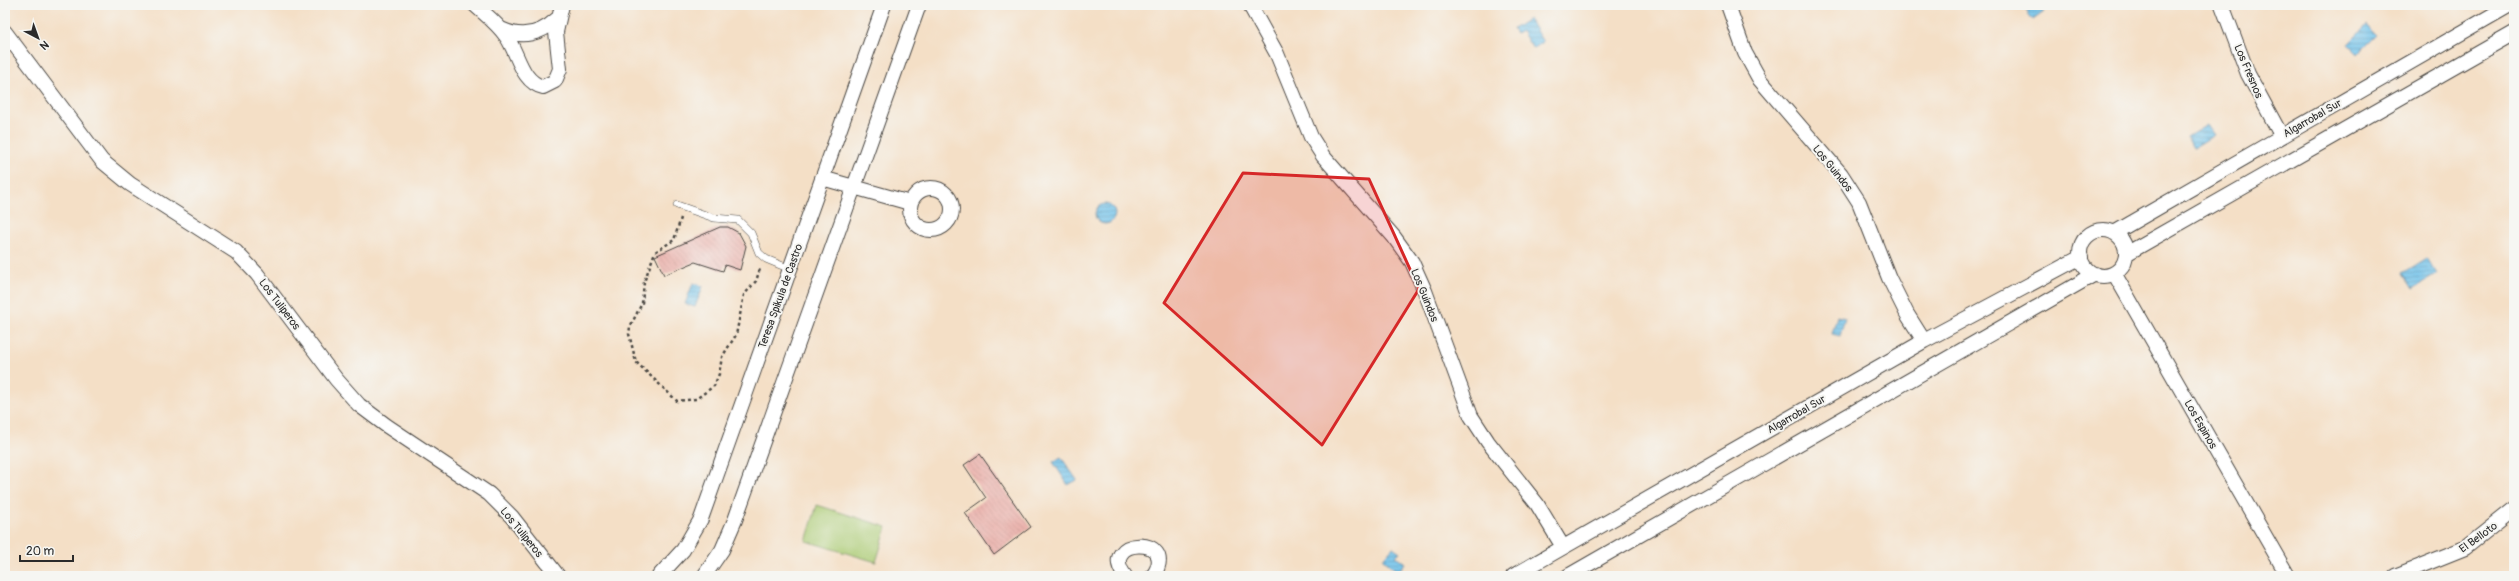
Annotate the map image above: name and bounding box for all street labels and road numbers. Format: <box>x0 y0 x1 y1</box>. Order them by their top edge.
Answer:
street label: Los Fresnos <box>2231 42 2266 100</box>
street label: Algarrobal Sur <box>2281 96 2344 140</box>
street label: Los Guindos <box>1810 142 1855 194</box>
street label: Teresa Spikula de Castro <box>755 242 805 350</box>
street label: Los Guindos <box>1408 267 1441 324</box>
street label: Los Tuliperos <box>256 276 303 332</box>
street label: Algarrobal Sur <box>1765 392 1828 436</box>
street label: Los Espinos <box>2181 397 2220 451</box>
street label: Los Tuliperos <box>498 505 546 560</box>
street label: El Belloto <box>2457 519 2500 556</box>

